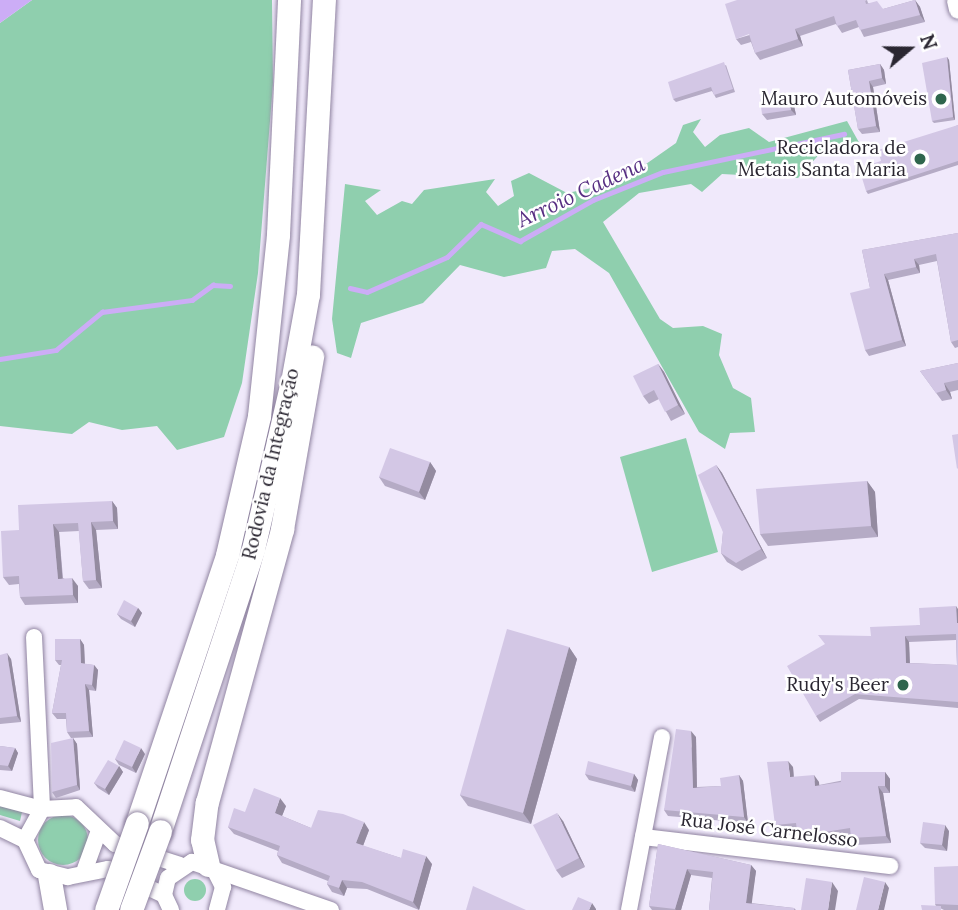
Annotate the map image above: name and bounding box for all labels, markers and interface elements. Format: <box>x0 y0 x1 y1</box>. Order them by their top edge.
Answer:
north arrow <box>874 14 944 84</box>
text: N <box>915 31 943 53</box>
place label: Mauro Automóveis <box>761 88 927 110</box>
marker: Mauro Automóveis <box>933 91 949 107</box>
place label: Recicladora de Metais Santa Maria <box>738 137 906 181</box>
water label: Arroio Cadena <box>513 151 649 233</box>
marker: Recicladora de Metais Santa Maria <box>912 151 928 167</box>
street label: Rodovia da Integração <box>238 366 304 562</box>
place label: Rudy's Beer <box>786 674 889 696</box>
marker: Rudy's Beer <box>895 677 911 693</box>
street label: Rua José Carnelosso <box>679 808 859 852</box>

